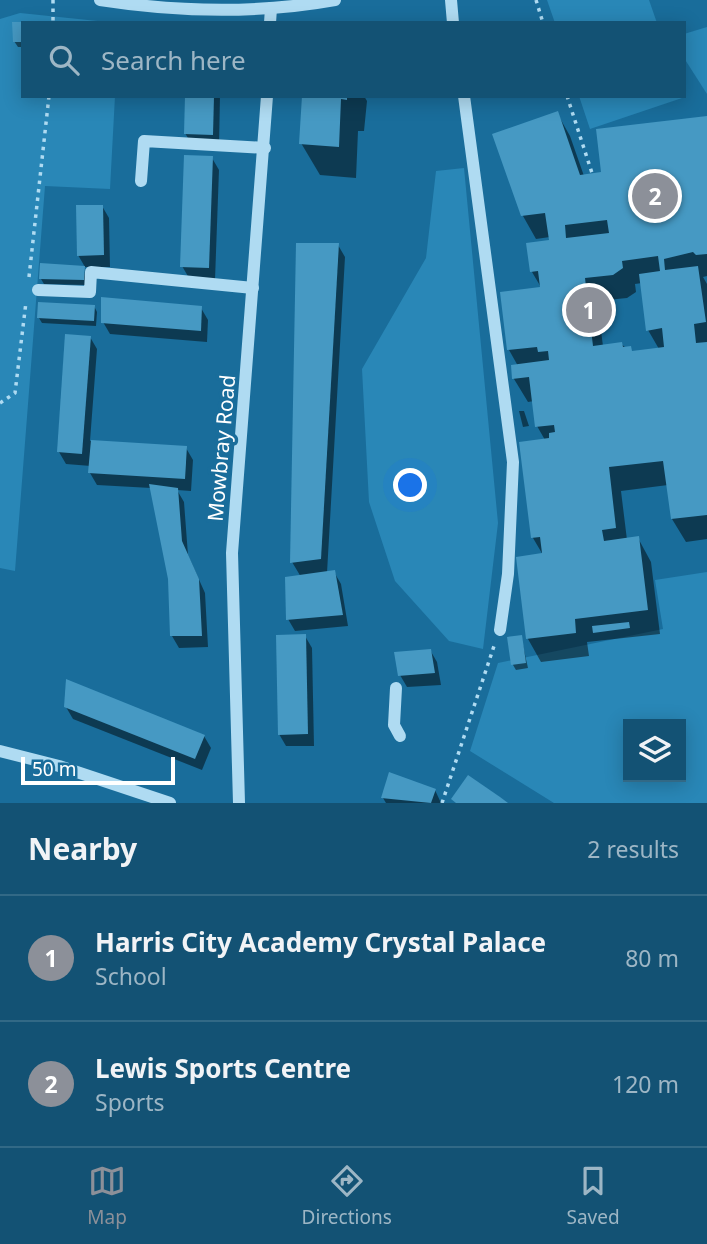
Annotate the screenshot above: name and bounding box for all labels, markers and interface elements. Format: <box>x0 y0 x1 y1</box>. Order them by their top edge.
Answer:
search box <box>21 21 686 98</box>
icon: search <box>45 41 83 79</box>
text: Search here <box>101 42 246 78</box>
pin: 2 <box>632 170 678 222</box>
pin: 1 <box>566 284 612 336</box>
street label: Mowbray Road <box>201 373 241 523</box>
your location <box>393 468 427 502</box>
map controls <box>623 719 686 782</box>
button: layers <box>623 719 686 782</box>
scale bar <box>21 754 175 786</box>
text: 50 m <box>32 756 76 782</box>
text: Nearby <box>28 828 137 869</box>
text: 2 results <box>587 833 679 865</box>
text: Harris City Academy Crystal Palace <box>95 924 546 960</box>
text: 1 <box>44 942 58 974</box>
text: 80 m <box>625 942 679 974</box>
text: School <box>95 960 167 992</box>
text: Lewis Sports Centre <box>95 1050 351 1086</box>
text: 2 <box>44 1068 58 1100</box>
text: 120 m <box>612 1068 679 1100</box>
text: Sports <box>95 1086 165 1118</box>
tab: Map <box>87 1162 127 1230</box>
tab: Directions <box>302 1162 392 1230</box>
tab: Saved <box>566 1162 620 1230</box>

